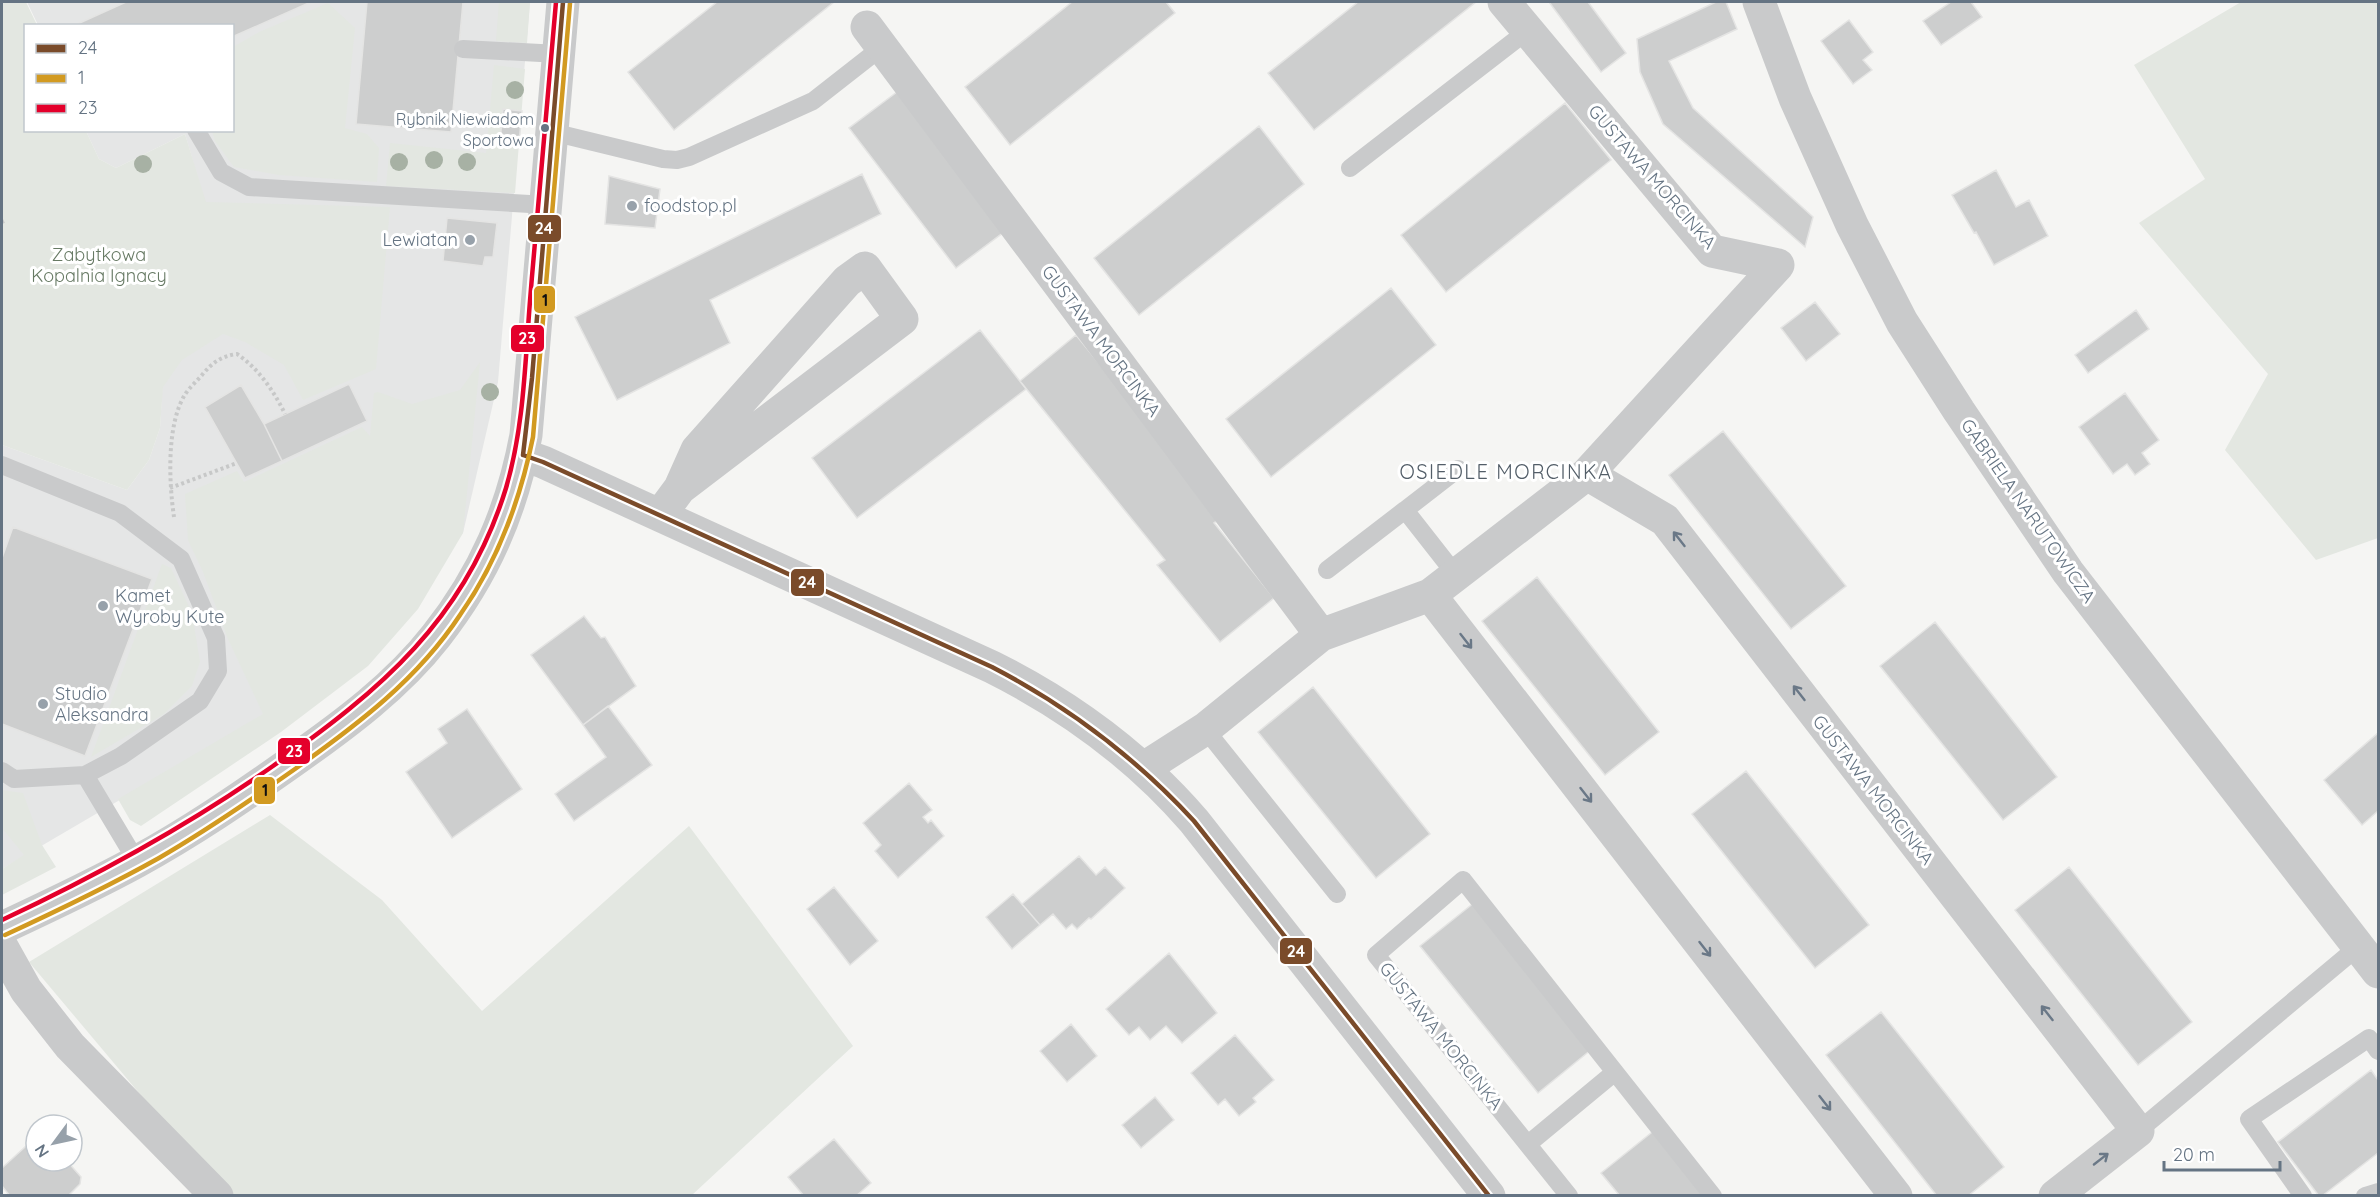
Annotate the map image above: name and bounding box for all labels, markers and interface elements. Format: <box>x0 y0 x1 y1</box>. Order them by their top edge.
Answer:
legend <box>24 24 234 132</box>
text: 24 <box>78 36 97 59</box>
text: 1 <box>78 66 85 89</box>
text: 23 <box>78 96 97 119</box>
street label: GUSTAWA MORCINKA <box>1583 100 1722 254</box>
place label: Rybnik Niewiadom Sportowa <box>396 109 534 150</box>
marker: Rybnik Niewiadom Sportowa <box>539 122 551 134</box>
place label: foodstop.pl <box>644 194 737 217</box>
marker: foodstop.pl <box>625 199 639 213</box>
line badge: 24 <box>527 214 562 243</box>
text: 24 <box>535 218 554 238</box>
place label: Lewiatan <box>383 228 458 251</box>
marker: Lewiatan <box>463 233 477 247</box>
park label: Zabytkowa Kopalnia Ignacy <box>31 243 167 287</box>
street label: GUSTAWA MORCINKA <box>1037 260 1166 421</box>
line badge: 1 <box>533 285 556 314</box>
text: 1 <box>542 290 548 310</box>
line badge: 23 <box>510 324 545 353</box>
text: 23 <box>518 328 536 348</box>
street label: GABRIELA NARUTOWICZA <box>1956 414 2101 607</box>
district label: OSIEDLE MORCINKA <box>1400 459 1612 484</box>
one-way arrow <box>1673 531 1686 547</box>
line badge: 24 <box>790 568 825 597</box>
text: 24 <box>798 572 817 592</box>
place label: Kamet Wyroby Kute <box>115 584 224 628</box>
marker: Kamet Wyroby Kute <box>96 599 110 613</box>
one-way arrow <box>1460 633 1473 649</box>
place label: Studio Aleksandra <box>55 682 149 726</box>
one-way arrow <box>1792 685 1805 701</box>
marker: Studio Aleksandra <box>36 697 50 711</box>
street label: GUSTAWA MORCINKA <box>1808 710 1939 869</box>
line badge: 23 <box>277 737 311 765</box>
text: 23 <box>285 741 303 761</box>
line badge: 1 <box>253 776 276 805</box>
text: 1 <box>262 780 268 800</box>
one-way arrow <box>1579 787 1592 803</box>
line badge: 24 <box>1279 937 1313 965</box>
text: 24 <box>1287 941 1306 961</box>
one-way arrow <box>1699 941 1712 957</box>
street label: GUSTAWA MORCINKA <box>1375 957 1508 1115</box>
one-way arrow <box>2040 1005 2053 1021</box>
one-way arrow <box>1818 1095 1831 1111</box>
north arrow <box>24 1113 84 1173</box>
scale bar <box>2164 1134 2280 1172</box>
text: N <box>30 1141 53 1162</box>
text: 20 m <box>2173 1143 2215 1166</box>
one-way arrow <box>2093 1153 2109 1166</box>

